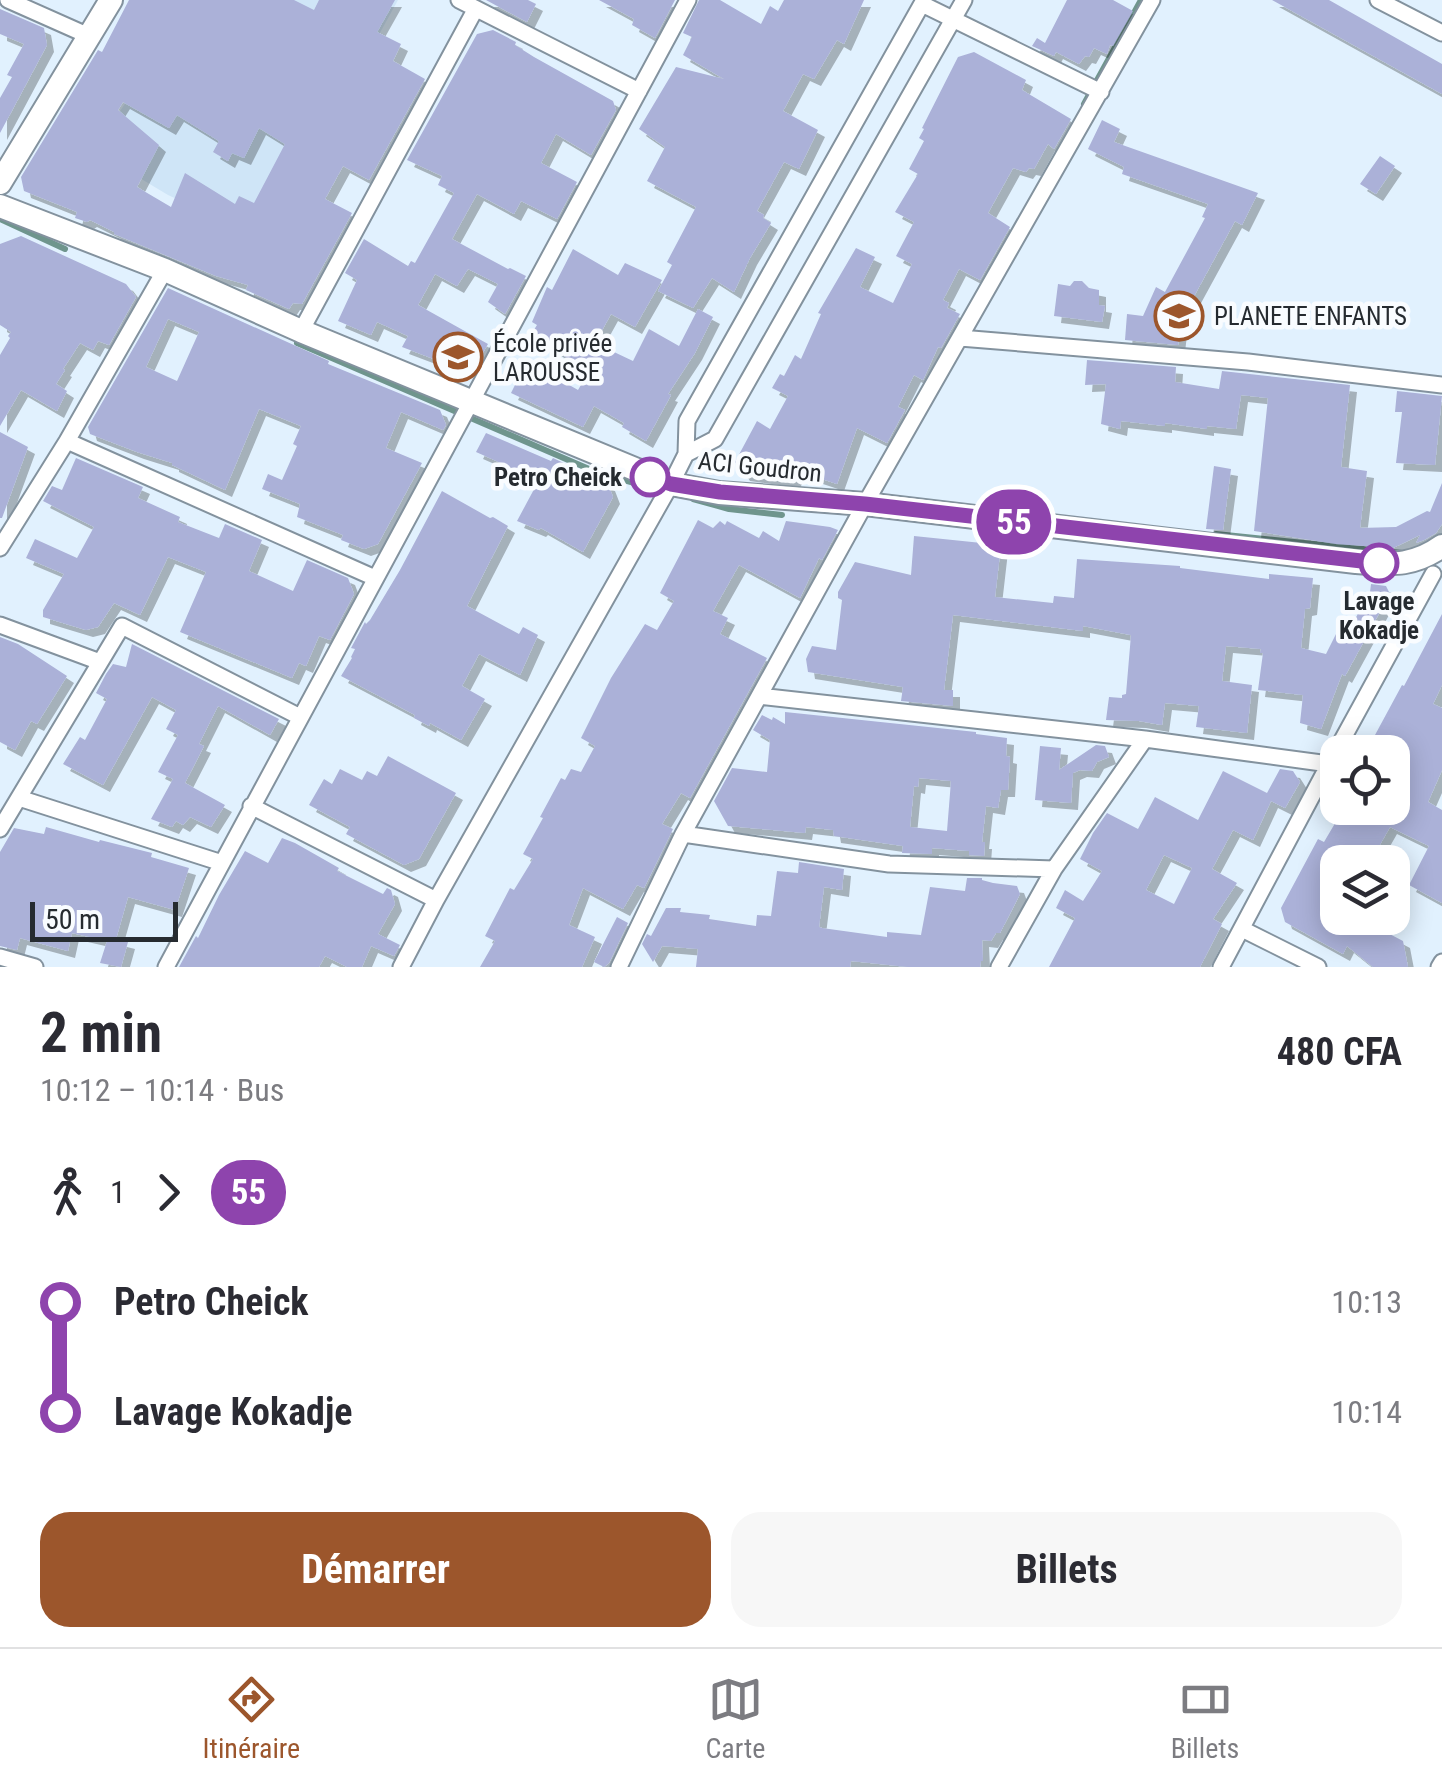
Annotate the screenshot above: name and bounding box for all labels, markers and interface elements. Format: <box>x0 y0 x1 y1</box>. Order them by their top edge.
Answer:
school or university icon: PLANETE ENFANTS <box>1153 290 1205 342</box>
place label: PLANETE ENFANTS <box>1214 302 1407 331</box>
place label: École privée LAROUSSE <box>493 328 612 387</box>
school or university icon: École privée LAROUSSE <box>432 331 484 383</box>
street label: ACI Goudron <box>697 446 823 488</box>
marker: Petro Cheick <box>631 458 669 496</box>
place label: Petro Cheick <box>494 463 622 492</box>
line badge: 55 <box>969 490 1059 554</box>
text: 55 <box>996 502 1032 543</box>
marker: Lavage Kokadje <box>1360 544 1398 582</box>
place label: Lavage Kokadje <box>1339 587 1419 645</box>
map controls <box>1320 735 1410 935</box>
button: locate <box>1320 735 1410 825</box>
button: layers <box>1320 845 1410 935</box>
scale bar <box>30 897 178 941</box>
text: 50 m <box>45 903 100 936</box>
text: 2 min <box>40 1001 162 1065</box>
text: 480 CFA <box>1277 1030 1402 1074</box>
text: 10:12 – 10:14 · Bus <box>40 1071 284 1109</box>
icon: walk <box>40 1165 95 1220</box>
icon: forward <box>141 1165 196 1220</box>
text: 55 <box>231 1172 266 1213</box>
text: 1 <box>110 1173 126 1211</box>
text: Petro Cheick <box>114 1280 309 1324</box>
text: 10:13 <box>1331 1283 1402 1321</box>
text: Lavage Kokadje <box>114 1390 352 1434</box>
text: 10:14 <box>1331 1393 1402 1431</box>
button: Démarrer <box>40 1512 711 1627</box>
button: Billets <box>731 1512 1402 1627</box>
tab: Itinéraire <box>203 1672 300 1765</box>
tab: Carte <box>705 1672 765 1765</box>
tab: Billets <box>1171 1672 1239 1765</box>

